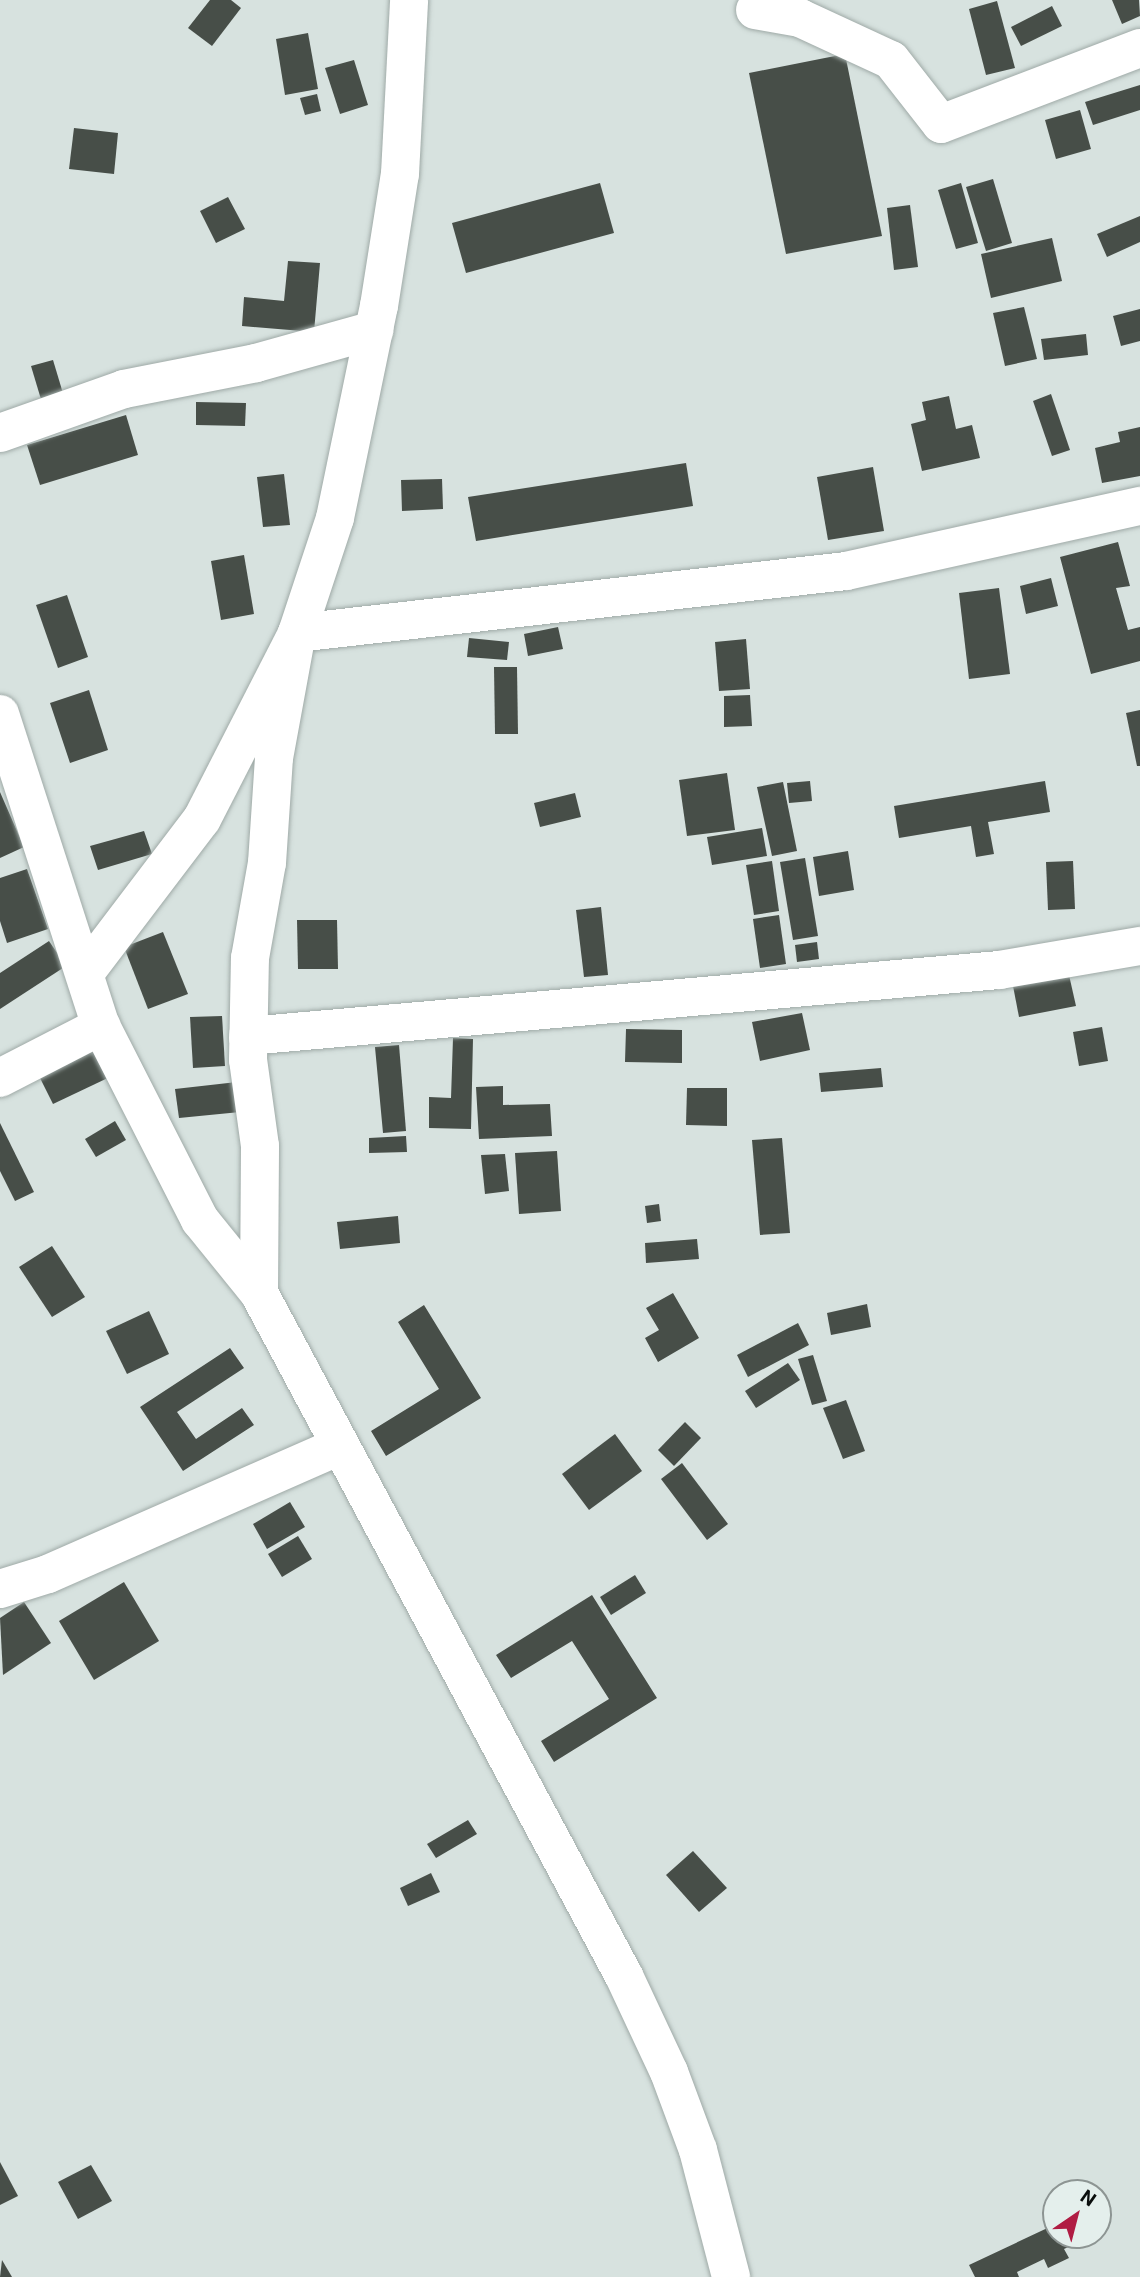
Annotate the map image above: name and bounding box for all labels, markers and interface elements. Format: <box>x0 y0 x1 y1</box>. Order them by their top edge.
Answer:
north arrow <box>1042 2179 1112 2249</box>
text: N <box>1076 2185 1100 2211</box>

